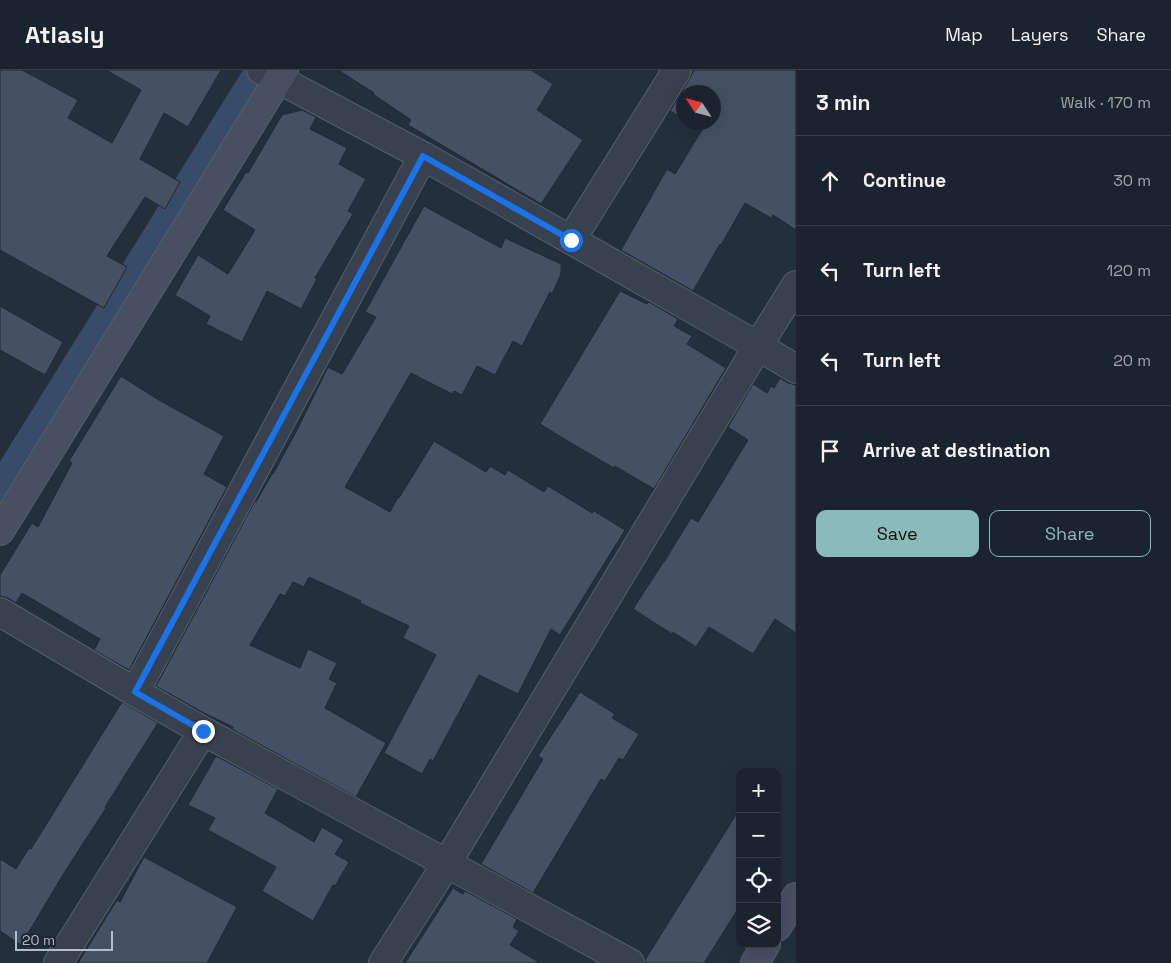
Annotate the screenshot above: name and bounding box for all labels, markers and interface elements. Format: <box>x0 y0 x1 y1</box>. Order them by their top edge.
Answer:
text: Atlasly <box>25 19 104 50</box>
text: Map <box>945 23 983 46</box>
text: Layers <box>1011 23 1068 46</box>
text: Share <box>1096 23 1146 46</box>
north arrow <box>676 85 721 130</box>
text: 3 min <box>816 89 871 116</box>
text: Walk · 170 m <box>1061 92 1151 113</box>
icon: ahead <box>816 167 844 195</box>
text: Continue <box>863 168 946 193</box>
text: 30 m <box>1113 170 1151 191</box>
route start <box>560 229 583 252</box>
icon: left <box>816 257 844 285</box>
text: Turn left <box>863 258 941 283</box>
text: 120 m <box>1107 260 1151 281</box>
icon: left <box>816 347 844 375</box>
text: Turn left <box>863 348 941 373</box>
text: 20 m <box>1113 350 1151 371</box>
icon: arrive <box>816 437 844 465</box>
text: Arrive at destination <box>863 438 1051 463</box>
button: Save <box>816 510 979 557</box>
button: Share <box>989 510 1151 557</box>
route end <box>192 720 215 743</box>
map controls <box>736 768 781 948</box>
button: + <box>736 768 781 813</box>
button: − <box>736 813 781 858</box>
button: locate <box>736 858 781 903</box>
button: layers <box>736 903 781 948</box>
scale bar <box>15 928 112 951</box>
text: 20 m <box>22 931 55 949</box>

